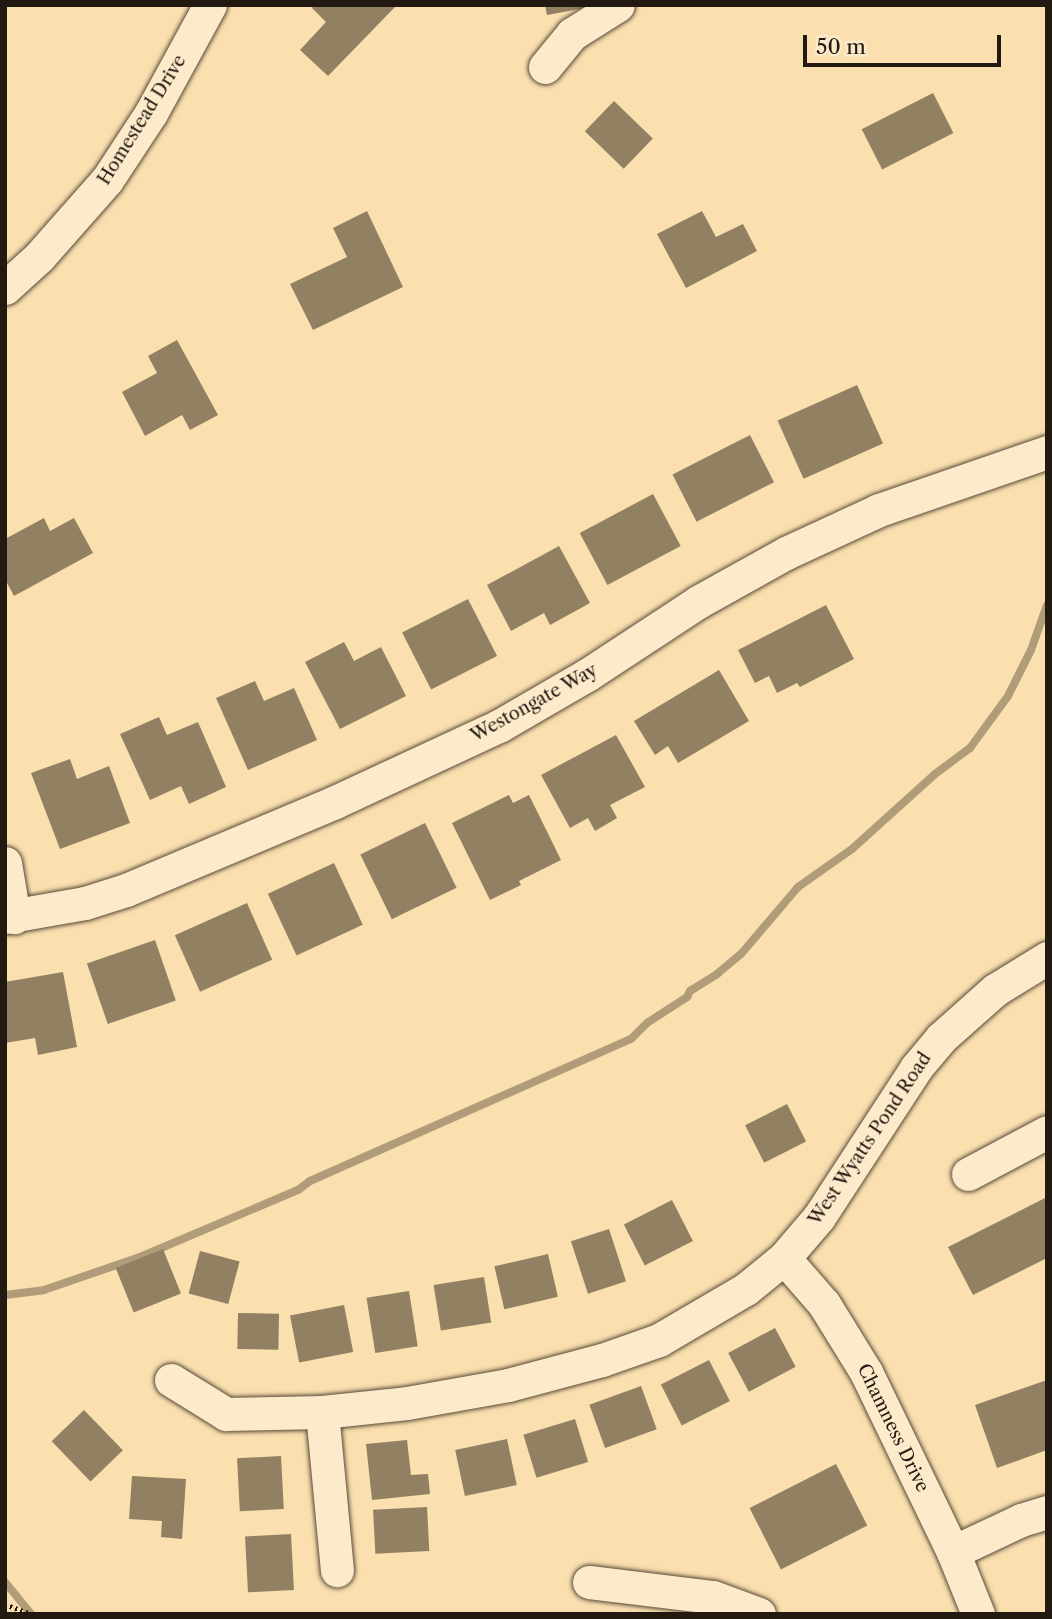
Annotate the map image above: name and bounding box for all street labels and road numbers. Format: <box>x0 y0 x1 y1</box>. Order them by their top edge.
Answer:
street label: Homestead Drive <box>93 51 191 189</box>
street label: Westongate Way <box>467 659 601 747</box>
street label: West Wyatts Pond Road <box>804 1048 936 1230</box>
street label: Chamness Drive <box>853 1360 933 1496</box>

